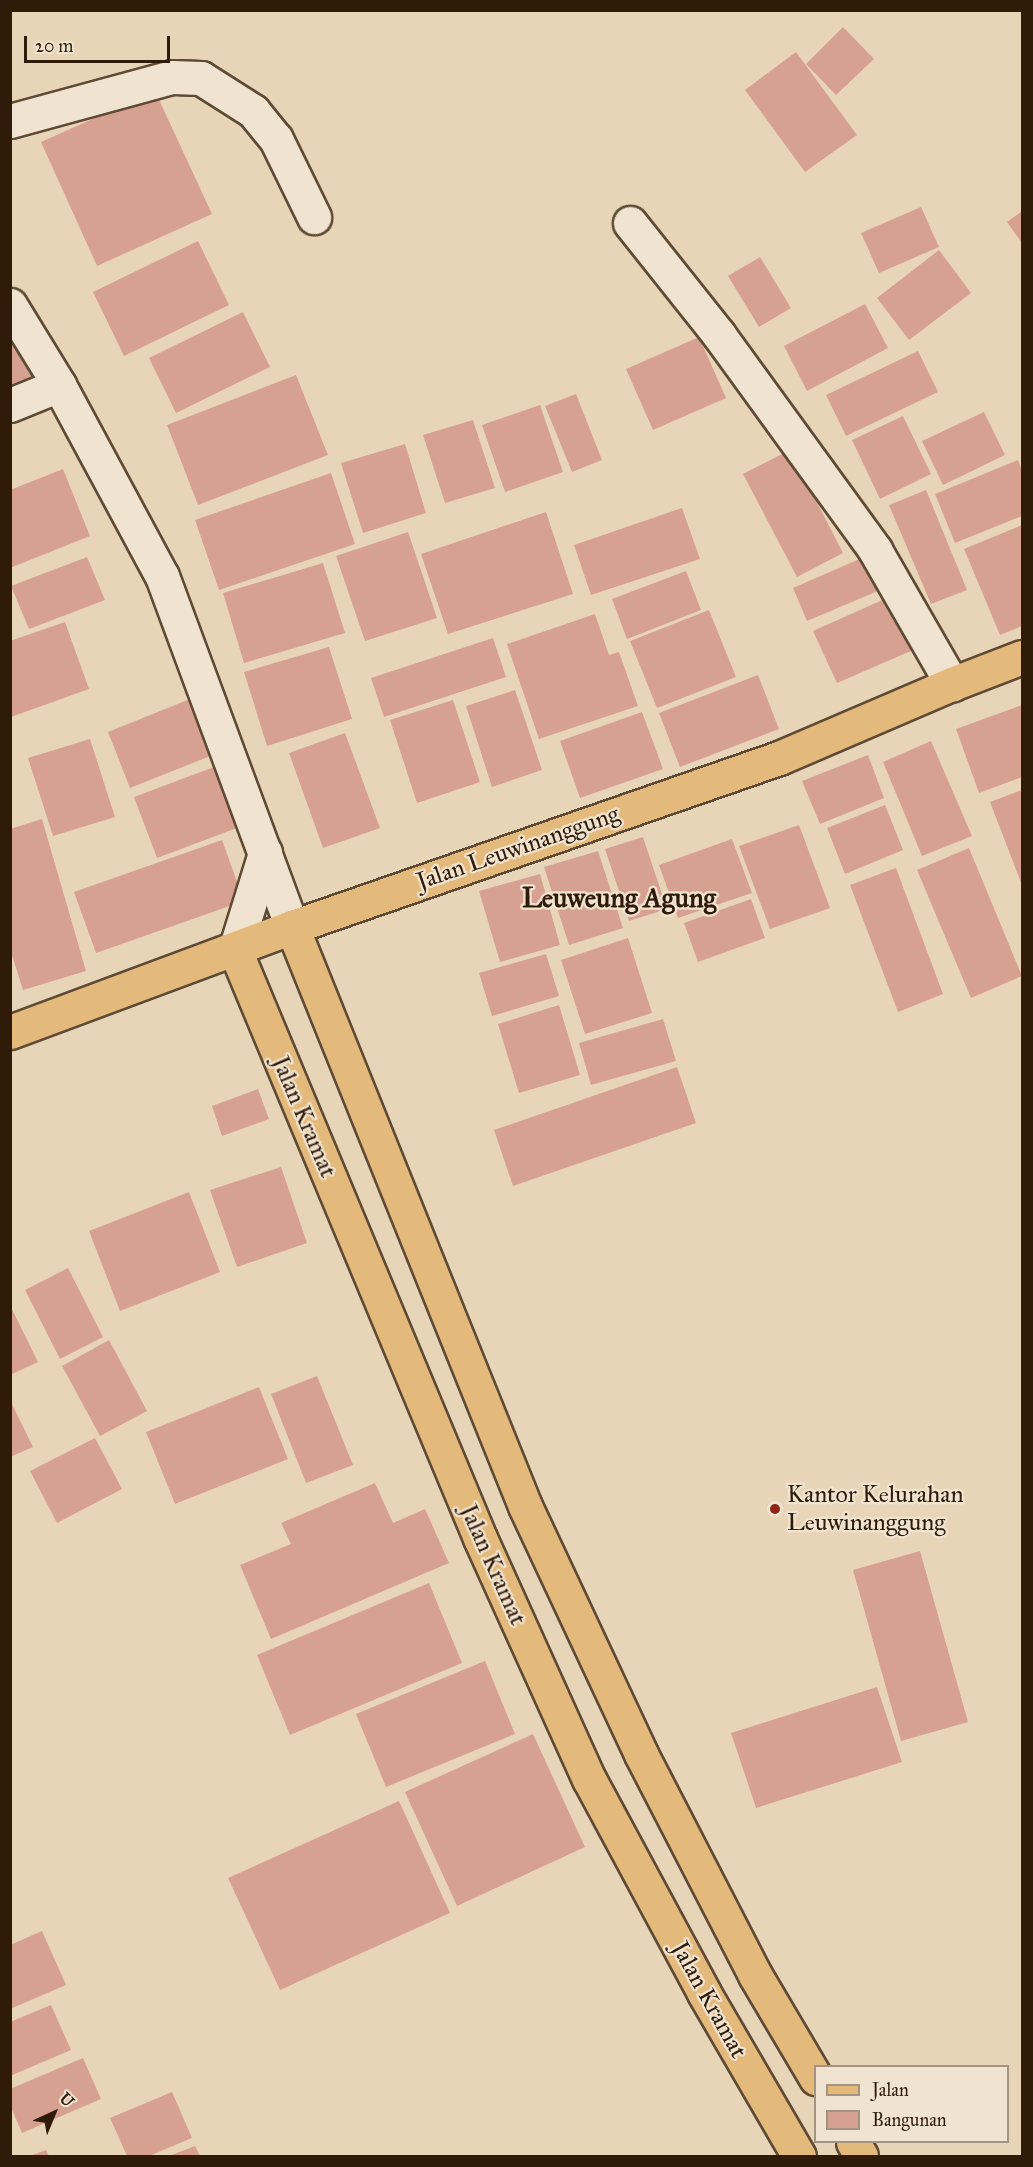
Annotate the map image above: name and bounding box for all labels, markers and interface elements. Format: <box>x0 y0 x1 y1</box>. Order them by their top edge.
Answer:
scale bar <box>27 24 172 62</box>
text: 20 m <box>35 35 73 57</box>
street label: Jalan Leuwinanggung <box>413 800 623 896</box>
district label: Leuweung Agung <box>522 882 716 914</box>
street label: Jalan Kramat <box>266 1052 342 1182</box>
place label: Kantor Kelurahan Leuwinanggung <box>787 1481 963 1537</box>
street label: Jalan Kramat <box>454 1500 532 1630</box>
marker: Kantor Kelurahan Leuwinanggung <box>768 1502 782 1516</box>
street label: Jalan Kramat <box>665 1937 753 2063</box>
legend <box>814 2065 1009 2143</box>
text: Jalan <box>872 2079 909 2101</box>
north arrow <box>24 2083 84 2143</box>
text: U <box>56 2088 78 2111</box>
text: Bangunan <box>872 2109 947 2131</box>

